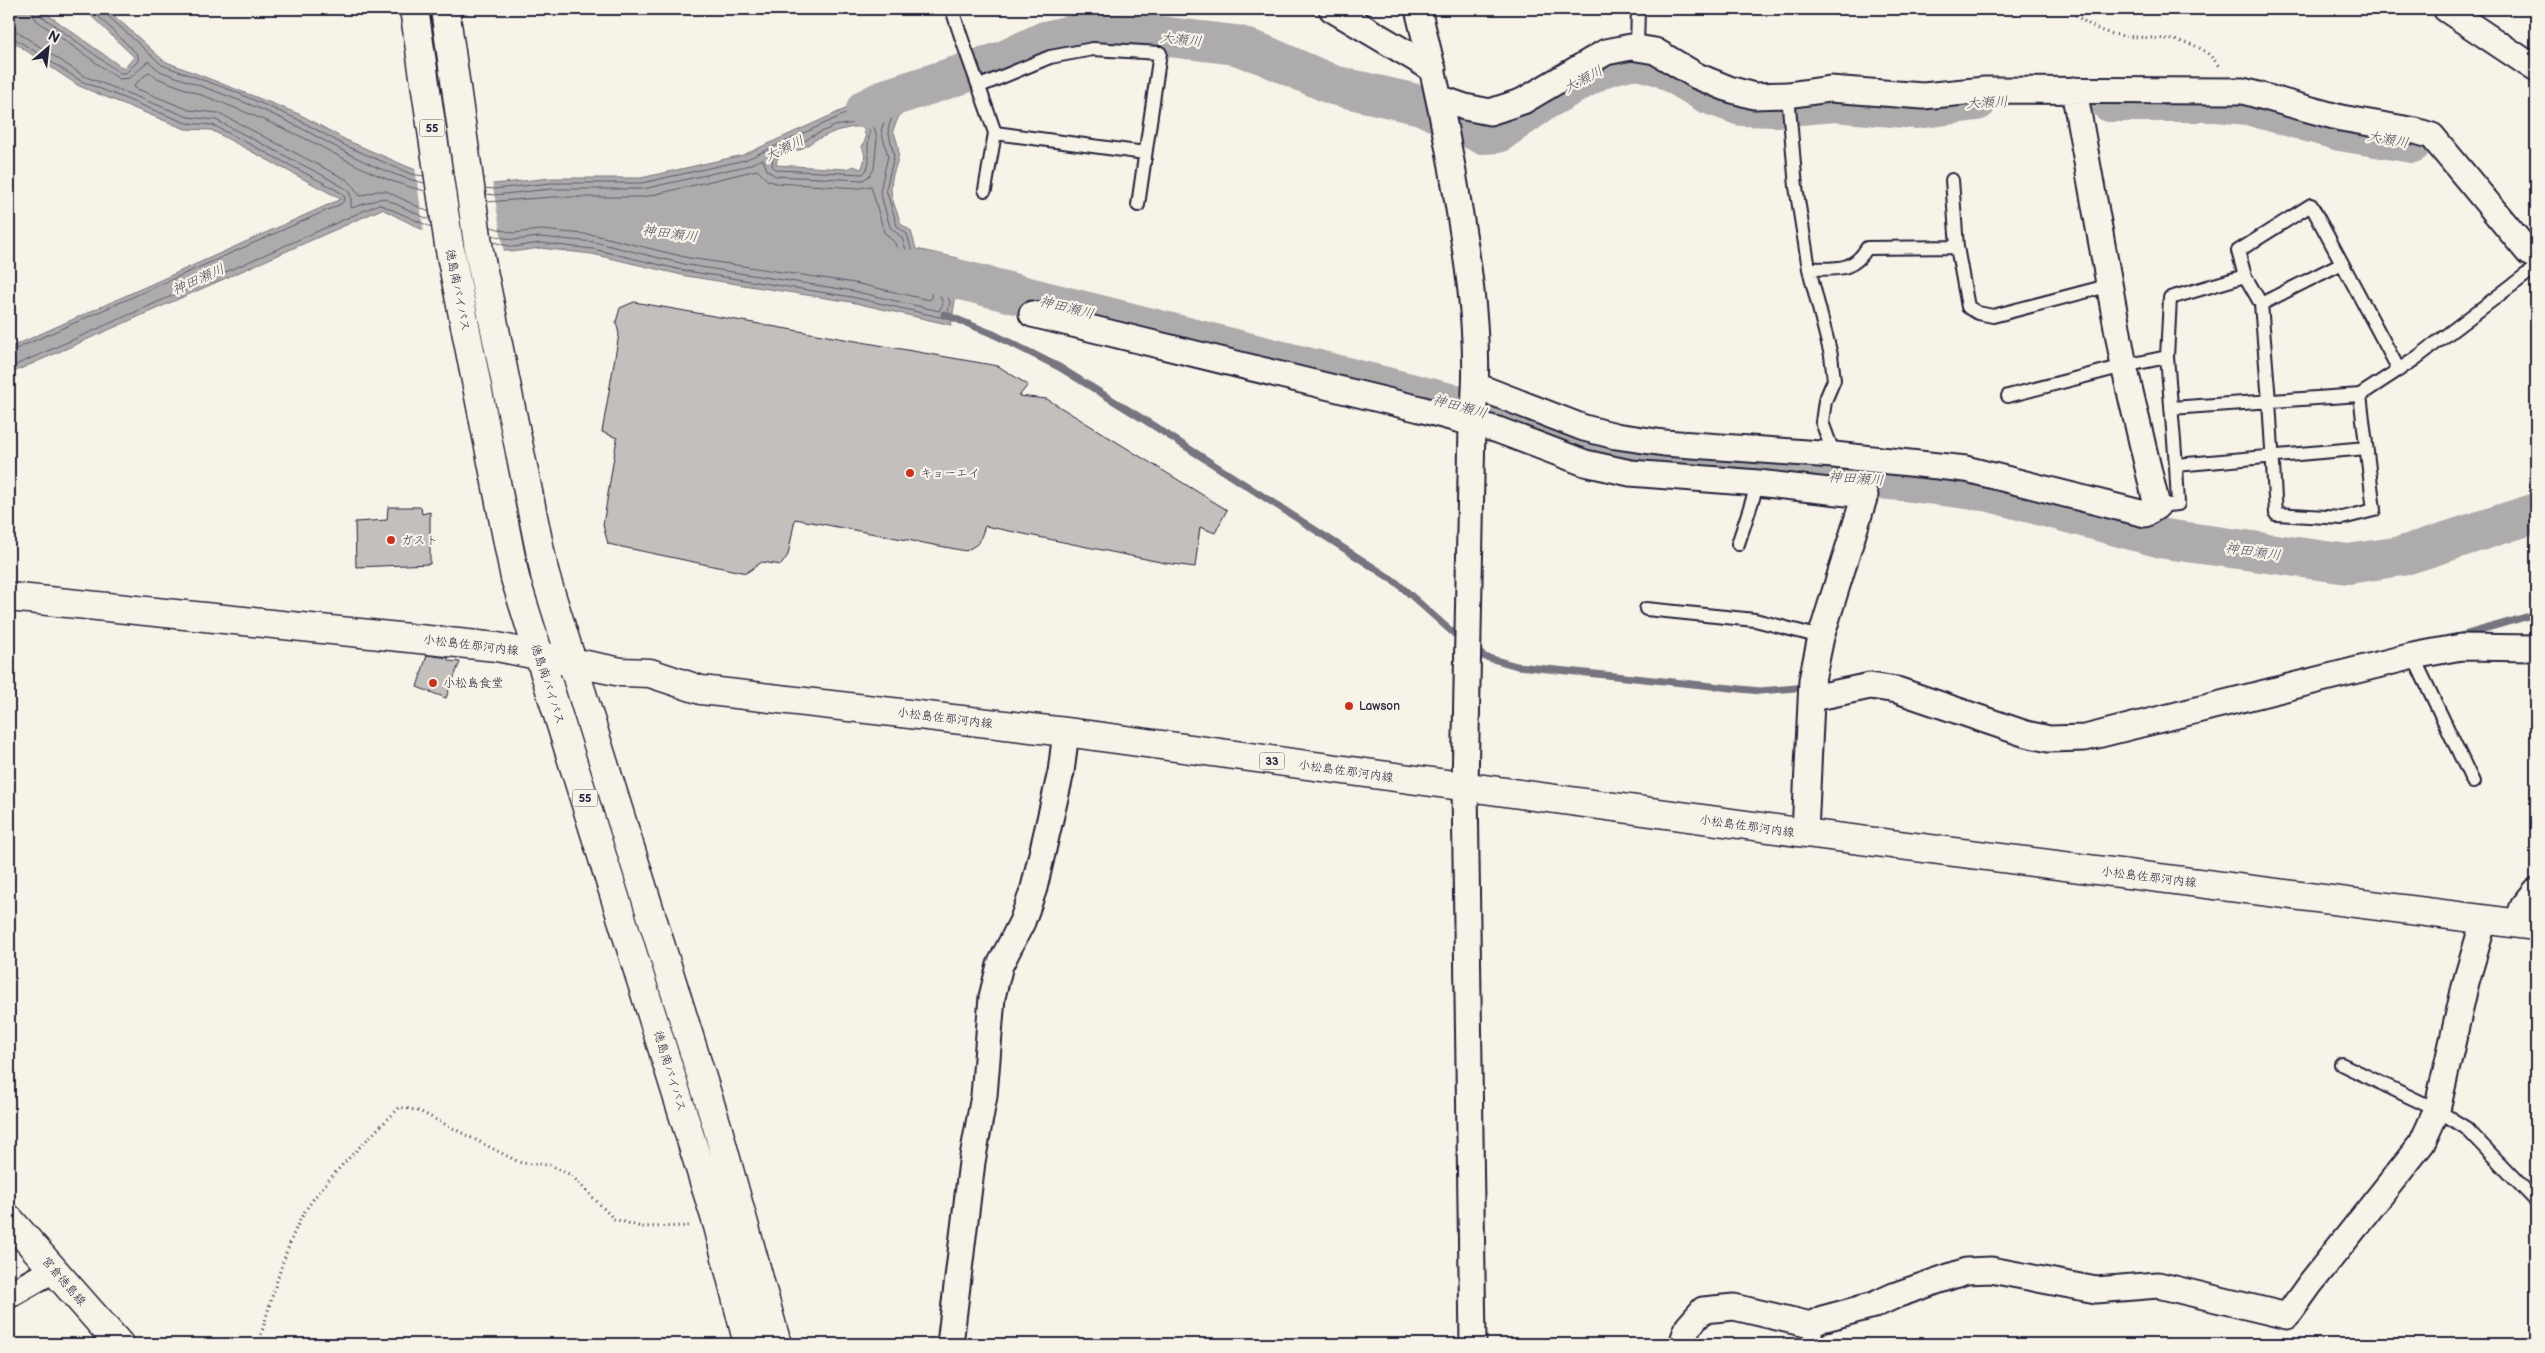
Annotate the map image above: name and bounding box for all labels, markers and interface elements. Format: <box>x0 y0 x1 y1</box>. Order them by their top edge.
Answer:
north arrow <box>22 22 72 72</box>
text: N <box>45 27 63 47</box>
water label: 大瀬川 <box>1159 29 1203 50</box>
water label: 大瀬川 <box>1561 62 1606 97</box>
water label: 大瀬川 <box>1966 93 2008 112</box>
road number: 55 <box>420 120 444 136</box>
water label: 大瀬川 <box>2366 127 2410 152</box>
water label: 大瀬川 <box>762 132 807 165</box>
water label: 神田瀬川 <box>641 222 699 245</box>
street label: 徳島南バイパス <box>442 248 473 333</box>
water label: 神田瀬川 <box>169 260 227 299</box>
water label: 神田瀬川 <box>1038 292 1096 323</box>
water label: 神田瀬川 <box>1431 391 1489 422</box>
place label: キョーエイ <box>920 466 980 481</box>
marker: キョーエイ <box>904 467 916 479</box>
water label: 神田瀬川 <box>1827 468 1884 489</box>
place label: ガスト <box>401 533 438 548</box>
marker: ガスト <box>385 534 397 546</box>
water label: 神田瀬川 <box>2224 539 2282 564</box>
street label: 小松島佐那河内線 <box>422 632 520 659</box>
street label: 徳島南バイパス <box>527 642 568 726</box>
place label: 小松島食堂 <box>443 676 503 691</box>
marker: 小松島食堂 <box>427 677 439 689</box>
place label: Lawson <box>1359 699 1400 714</box>
marker: Lawson <box>1343 700 1355 712</box>
street label: 小松島佐那河内線 <box>896 705 994 732</box>
road number: 33 <box>1260 752 1284 769</box>
street label: 小松島佐那河内線 <box>1297 757 1395 786</box>
road number: 55 <box>572 790 598 806</box>
street label: 小松島佐那河内線 <box>1698 812 1796 841</box>
street label: 小松島佐那河内線 <box>2100 864 2198 891</box>
street label: 徳島南バイパス <box>650 1029 689 1113</box>
street label: 宮倉徳島線 <box>38 1254 89 1309</box>

